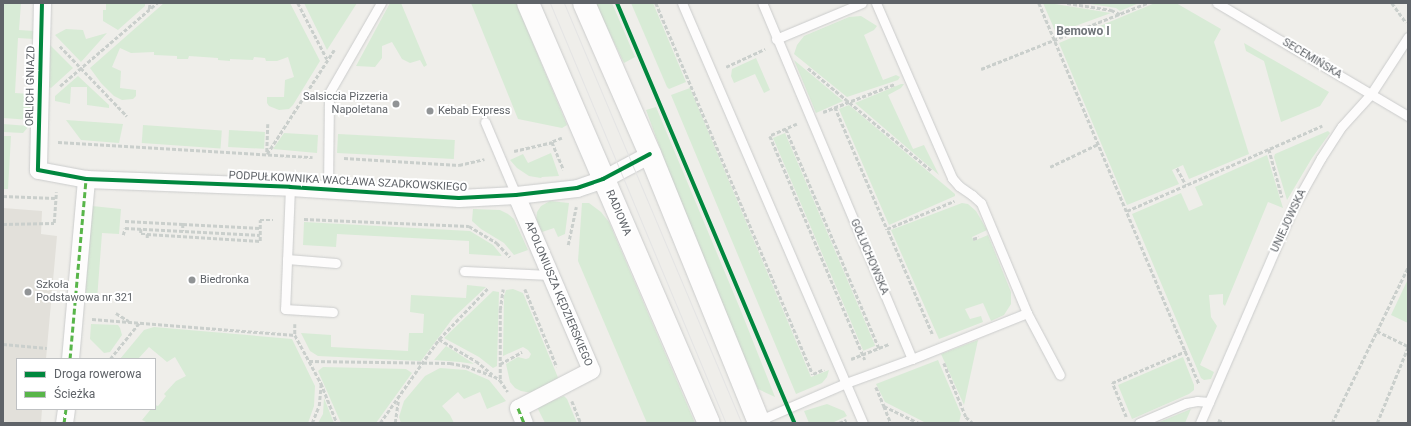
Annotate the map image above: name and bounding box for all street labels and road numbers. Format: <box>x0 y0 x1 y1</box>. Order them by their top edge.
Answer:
street label: SECEMIŃSKA <box>1280 36 1344 82</box>
street label: ORLICH GNIAZD <box>24 46 38 126</box>
street label: PODPUŁKOWNIKA WACŁAWA SZADKOWSKIEGO <box>228 169 468 195</box>
street label: UNIEJOWSKA <box>1269 187 1309 255</box>
street label: RADIOWA <box>602 188 634 238</box>
street label: GOŁUCHOWSKA <box>847 217 891 297</box>
street label: APOLONIUSZA KĘDZIERSKIEGO <box>521 219 595 369</box>

